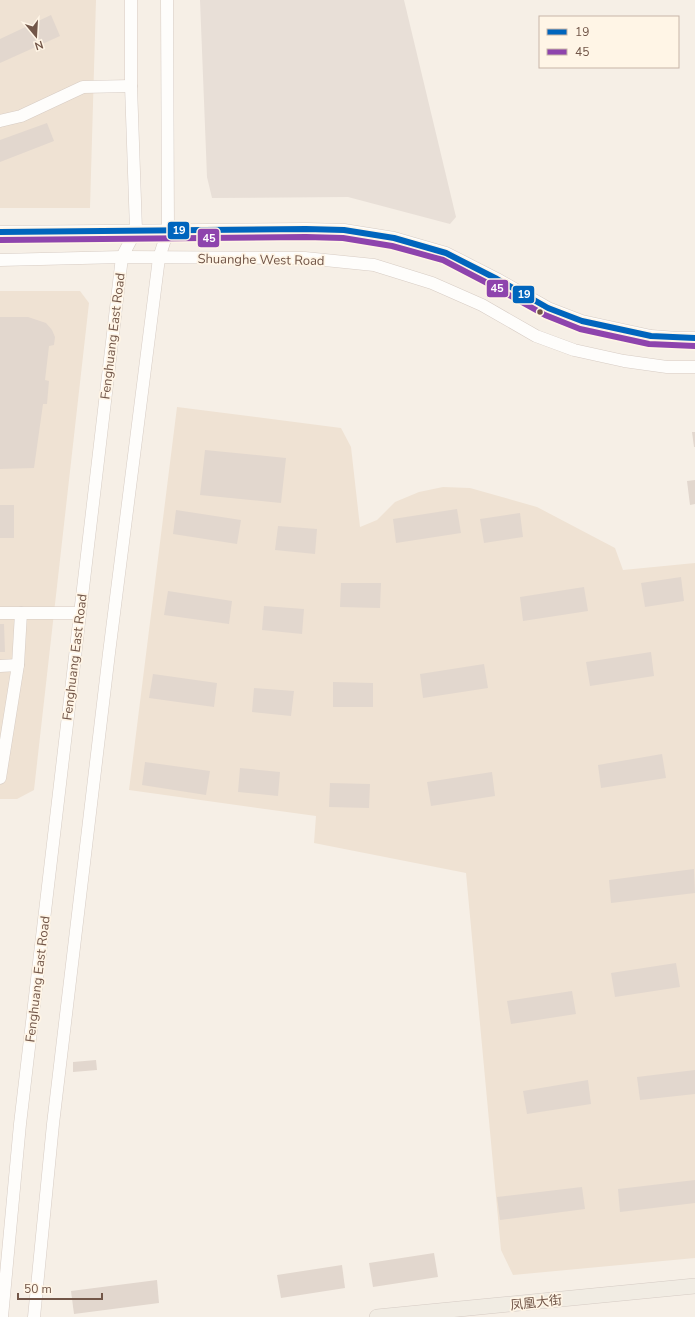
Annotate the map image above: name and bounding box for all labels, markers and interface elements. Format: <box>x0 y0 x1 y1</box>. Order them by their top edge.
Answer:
north arrow <box>16 16 56 56</box>
legend <box>539 16 679 68</box>
text: 19 <box>575 24 589 40</box>
text: N <box>33 37 45 53</box>
text: 45 <box>575 44 589 60</box>
line badge: 19 <box>167 221 190 240</box>
text: 19 <box>172 223 186 238</box>
line badge: 45 <box>197 228 220 248</box>
text: 45 <box>202 231 216 246</box>
street label: Shuanghe West Road <box>197 250 325 270</box>
street label: Fenghuang East Road <box>96 272 130 400</box>
line badge: 45 <box>486 279 509 298</box>
text: 45 <box>490 281 504 296</box>
line badge: 19 <box>512 285 535 304</box>
text: 19 <box>517 287 531 302</box>
unlabelled marker <box>535 307 545 317</box>
street label: Fenghuang East Road <box>58 593 92 721</box>
street label: Fenghuang East Road <box>21 915 55 1043</box>
scale bar <box>18 1275 102 1301</box>
text: 50 m <box>24 1281 52 1297</box>
street label: 凤凰大街 <box>509 1291 563 1315</box>

